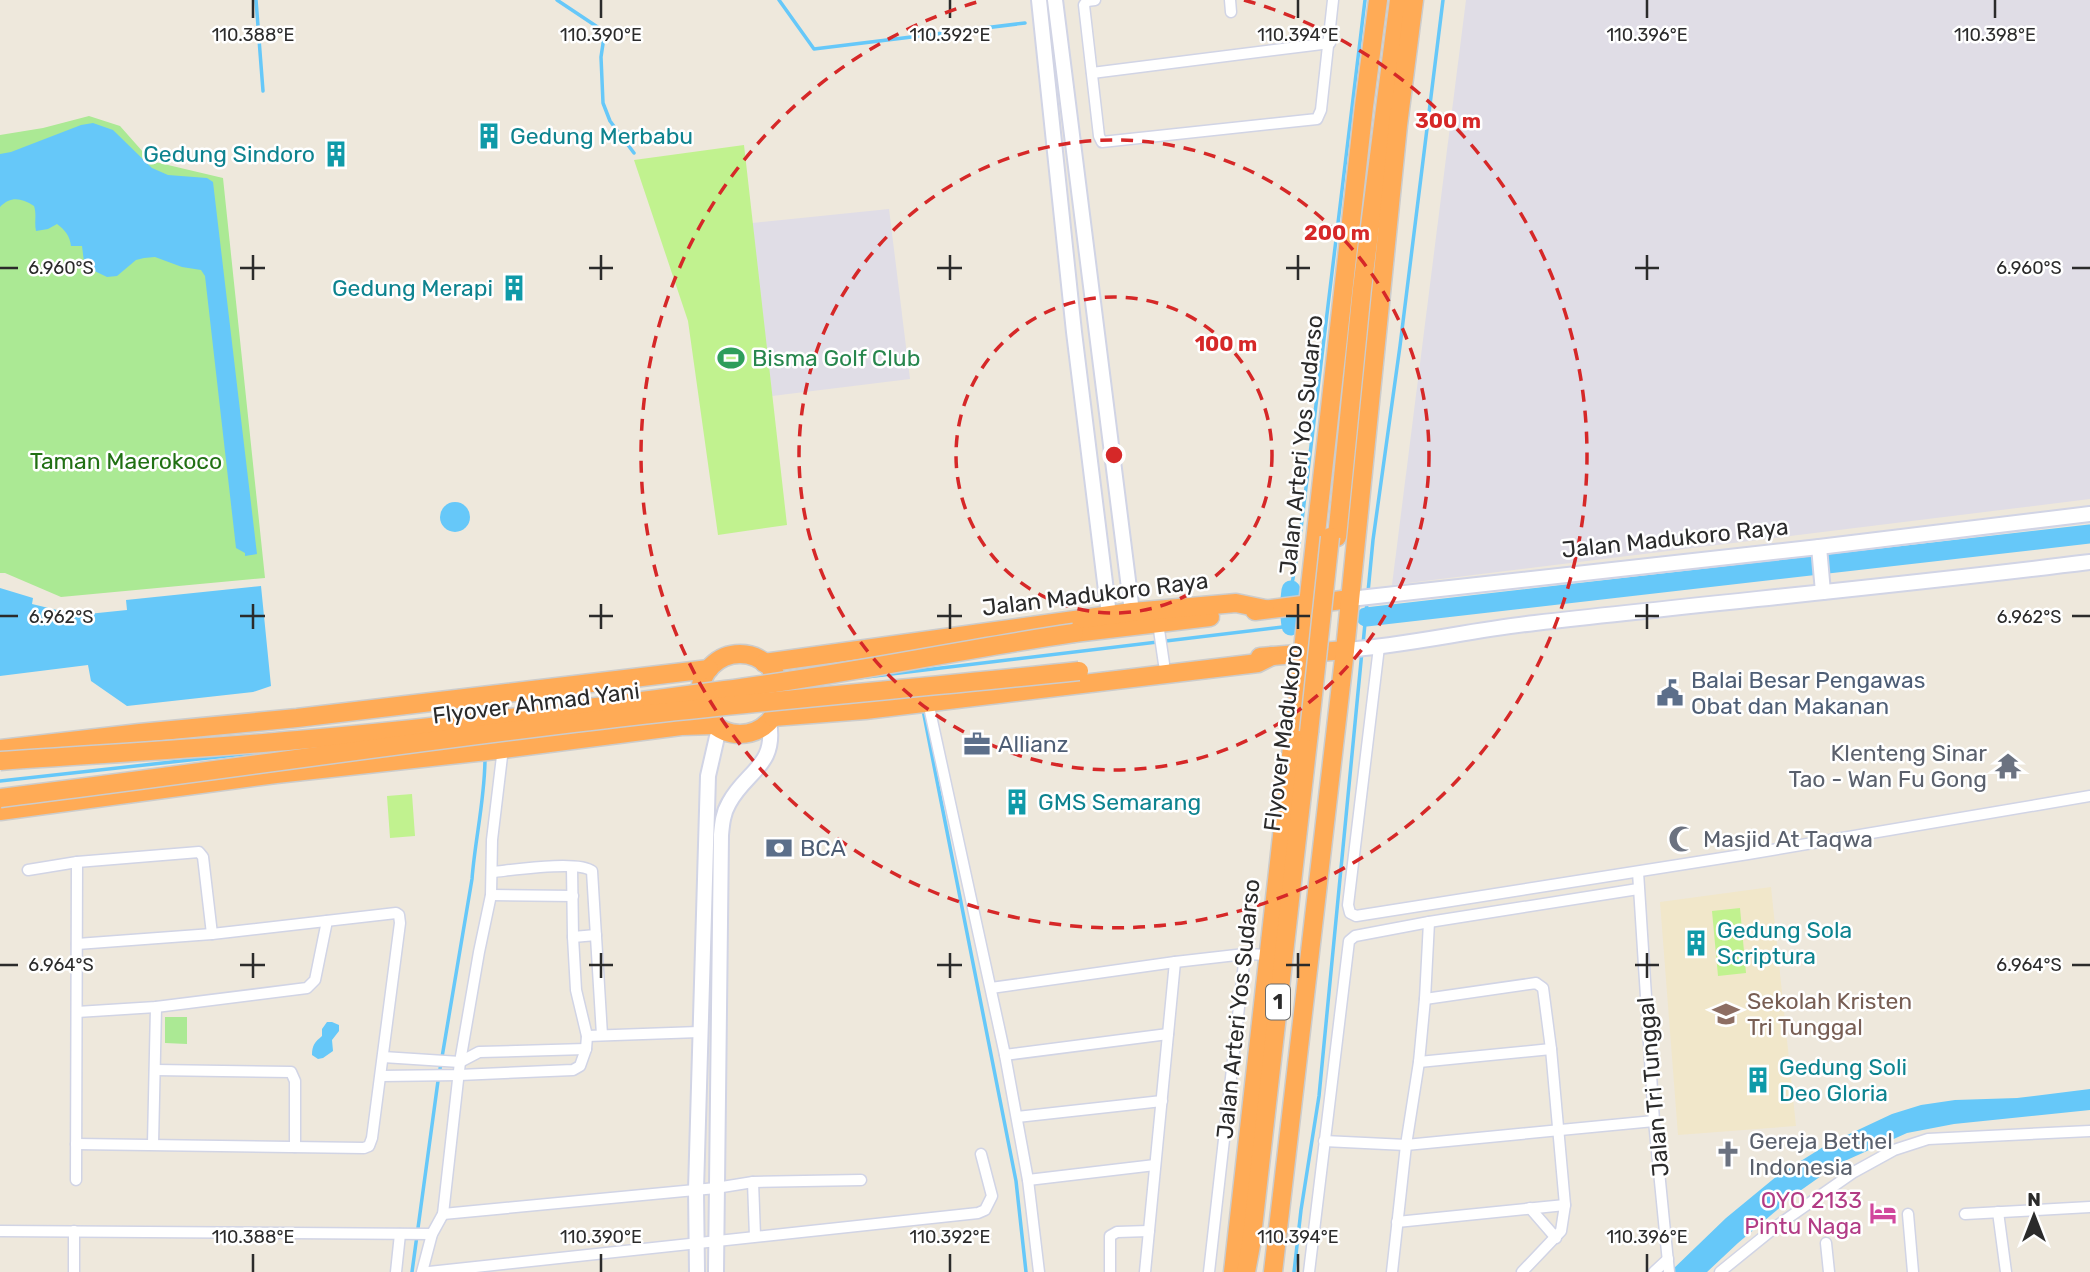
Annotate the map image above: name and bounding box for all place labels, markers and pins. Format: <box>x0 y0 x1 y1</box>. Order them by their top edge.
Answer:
building icon: Gedung Merbabu <box>474 121 504 151</box>
place label: Gedung Merbabu <box>510 122 693 150</box>
building icon: Gedung Sindoro <box>321 139 351 169</box>
place label: Gedung Sindoro <box>143 140 315 168</box>
building icon: Gedung Merapi <box>499 273 529 303</box>
place label: Gedung Merapi <box>332 274 493 302</box>
sports icon: Bisma Golf Club <box>716 343 746 373</box>
place label: Bisma Golf Club <box>752 344 920 372</box>
centre of rings <box>1102 443 1126 467</box>
place label: Balai Besar Pengawas Obat dan Makanan <box>1691 666 1925 720</box>
public building icon: Balai Besar Pengawas Obat dan Makanan <box>1655 678 1685 708</box>
office icon: Allianz <box>962 729 992 759</box>
place label: Allianz <box>998 730 1069 758</box>
place label: Klenteng Sinar Tao - Wan Fu Gong <box>1788 739 1987 793</box>
temple icon: Klenteng Sinar Tao - Wan Fu Gong <box>1993 751 2023 781</box>
building icon: GMS Semarang <box>1002 787 1032 817</box>
place label: GMS Semarang <box>1038 788 1201 816</box>
mosque icon: Masjid At Taqwa <box>1667 824 1697 854</box>
place label: Masjid At Taqwa <box>1703 825 1873 853</box>
bank icon: BCA <box>764 833 794 863</box>
place label: BCA <box>800 834 846 862</box>
place label: Gedung Sola Scriptura <box>1717 916 1852 970</box>
building icon: Gedung Sola Scriptura <box>1681 928 1711 958</box>
place label: Sekolah Kristen Tri Tunggal <box>1747 987 1912 1041</box>
school or university icon: Sekolah Kristen Tri Tunggal <box>1711 999 1741 1029</box>
place label: Gedung Soli Deo Gloria <box>1779 1053 1907 1107</box>
building icon: Gedung Soli Deo Gloria <box>1743 1065 1773 1095</box>
place label: Gereja Bethel Indonesia <box>1749 1127 1893 1181</box>
church icon: Gereja Bethel Indonesia <box>1713 1139 1743 1169</box>
place label: OYO 2133 Pintu Naga <box>1744 1186 1862 1240</box>
hotel icon: OYO 2133 Pintu Naga <box>1868 1198 1898 1228</box>

